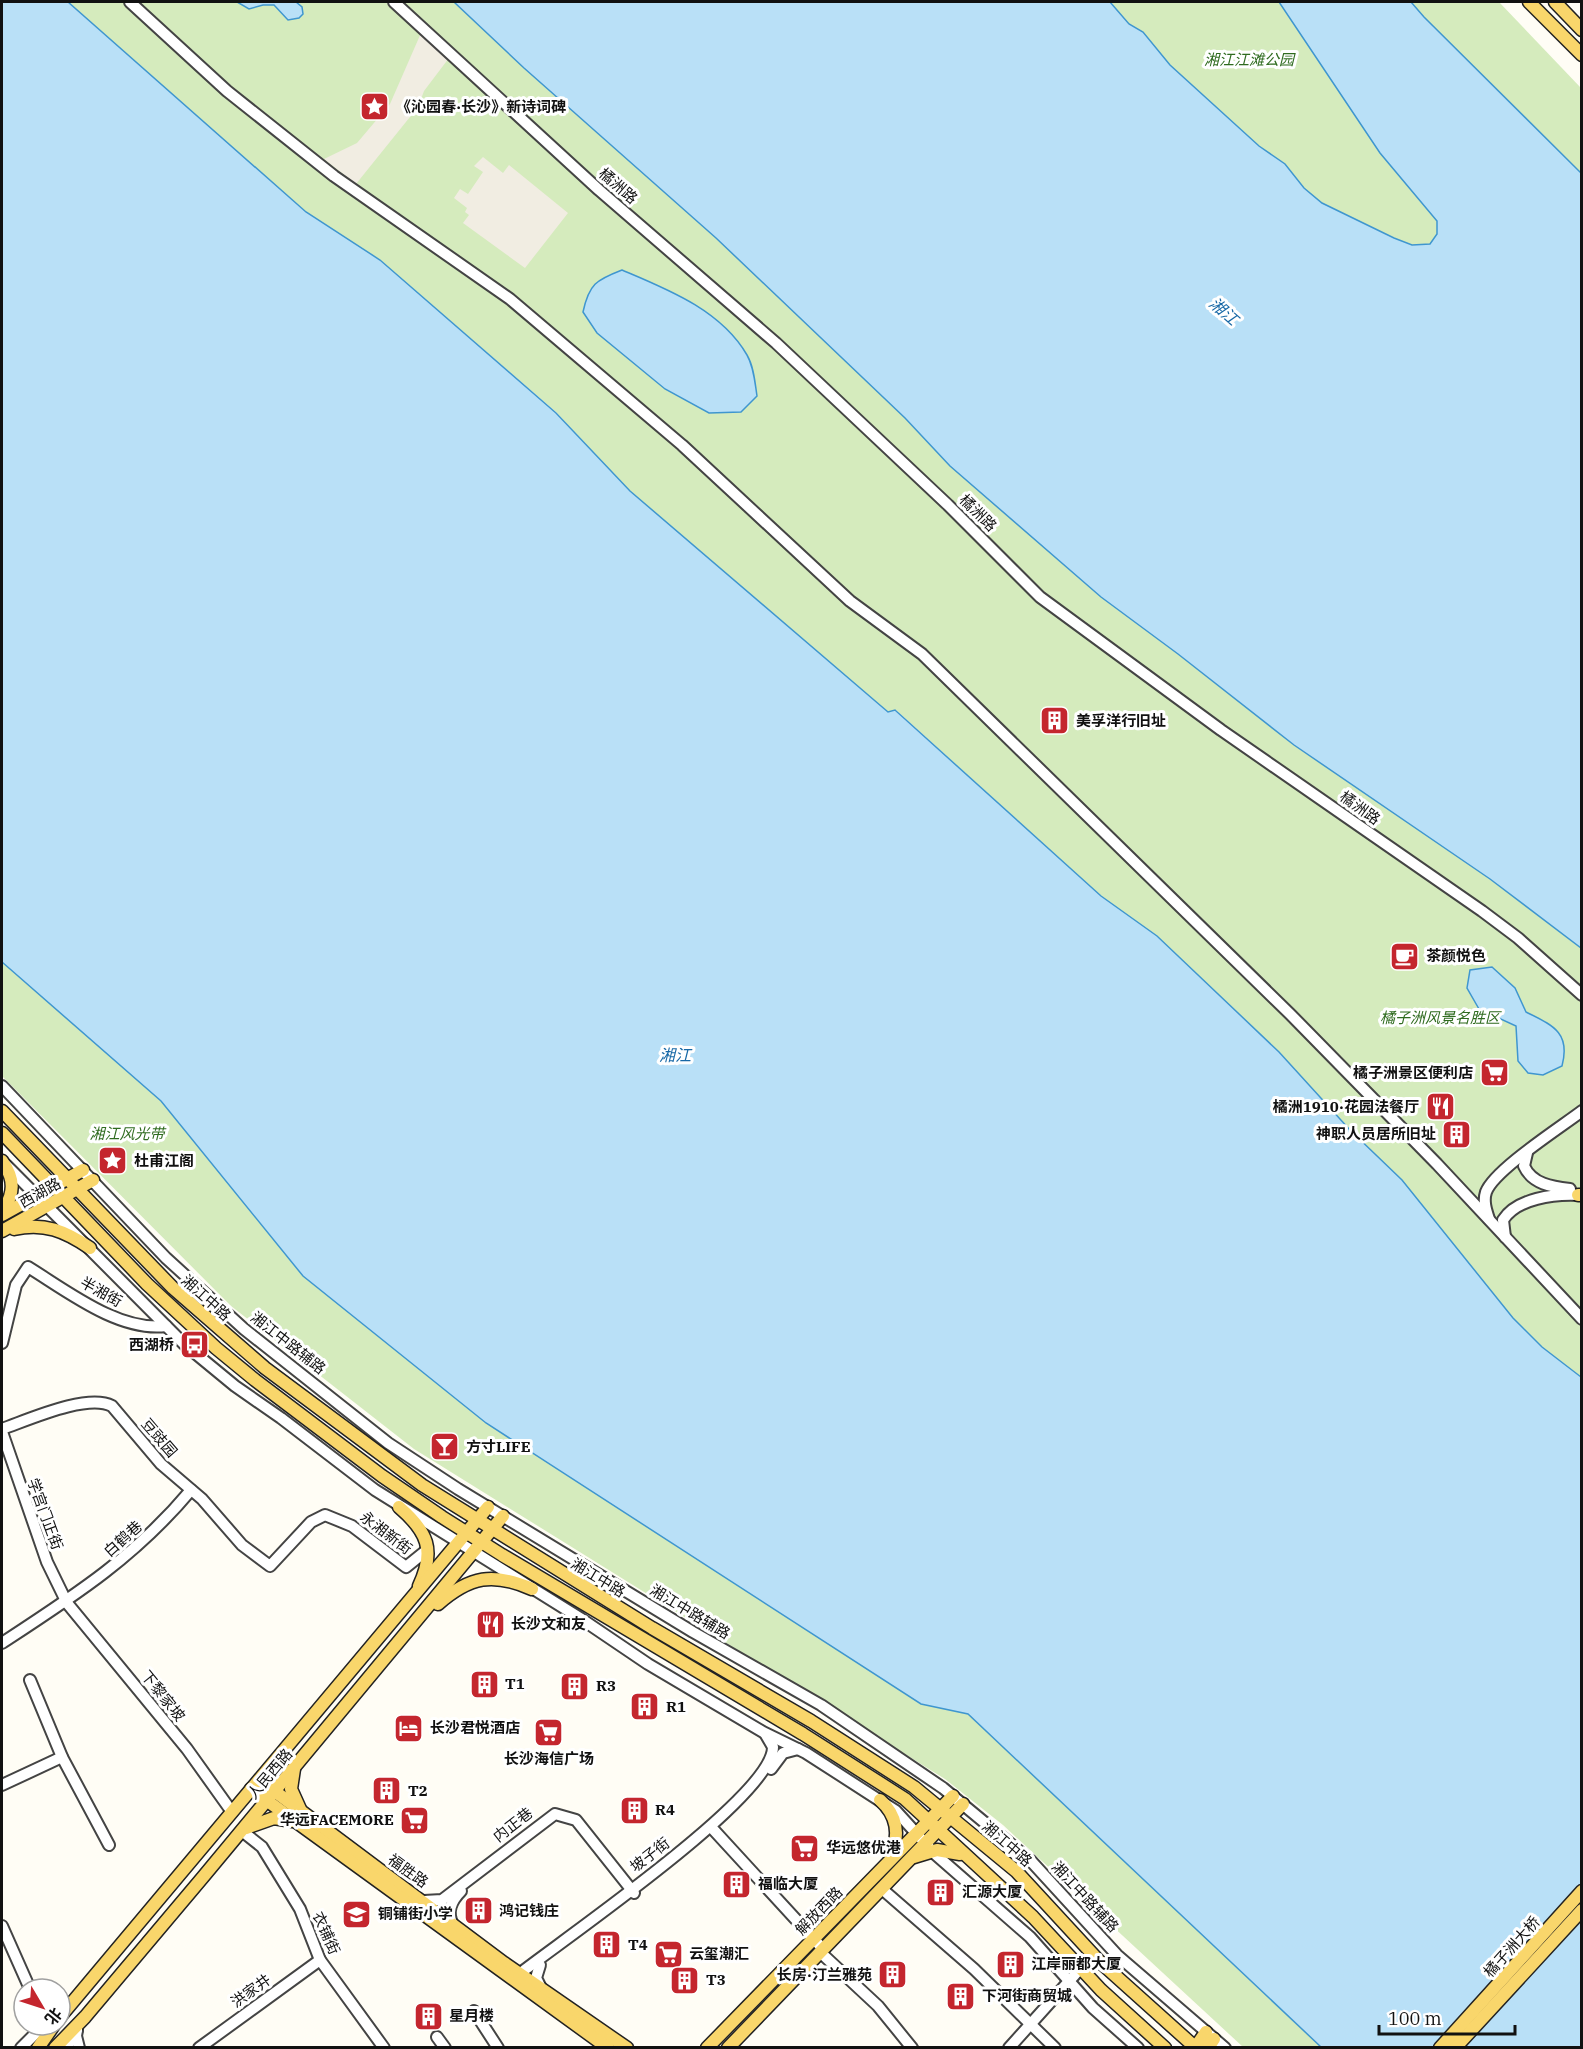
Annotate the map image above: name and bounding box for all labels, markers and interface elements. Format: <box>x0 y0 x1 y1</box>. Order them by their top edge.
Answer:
park label: 湘江江滩公园 <box>1204 50 1296 69</box>
place icon: 《沁园春·长沙》新诗词碑 <box>359 91 391 123</box>
place label: 《沁园春·长沙》新诗词碑 <box>396 97 566 116</box>
street label: 橘洲路 <box>595 164 642 208</box>
water label: 湘江 <box>1205 293 1244 330</box>
street label: 橘洲路 <box>956 490 1001 535</box>
building icon: 美孚洋行旧址 <box>1039 705 1071 737</box>
place label: 美孚洋行旧址 <box>1076 711 1166 730</box>
street label: 橘洲路 <box>1337 787 1384 829</box>
cafe icon: 茶颜悦色 <box>1389 940 1421 972</box>
place label: 茶颜悦色 <box>1426 946 1486 965</box>
park label: 橘子洲风景名胜区 <box>1380 1008 1502 1027</box>
water label: 湘江 <box>659 1045 693 1065</box>
supermarket icon: 橘子洲景区便利店 <box>1478 1057 1510 1089</box>
place label: 橘子洲景区便利店 <box>1353 1063 1473 1082</box>
restaurant icon: 橘洲1910·花园法餐厅 <box>1424 1091 1456 1123</box>
place label: 橘洲1910·花园法餐厅 <box>1273 1097 1419 1116</box>
building icon: 神职人员居所旧址 <box>1441 1118 1473 1150</box>
park label: 湘江风光带 <box>89 1124 166 1143</box>
place label: 神职人员居所旧址 <box>1316 1124 1436 1143</box>
place icon: 杜甫江阁 <box>97 1145 129 1177</box>
place label: 杜甫江阁 <box>134 1151 194 1170</box>
street label: 西湖路 <box>15 1173 64 1212</box>
street label: 湘江中路 <box>178 1270 235 1325</box>
street label: 半湘街 <box>77 1272 126 1311</box>
street label: 湘江中路辅路 <box>247 1307 330 1378</box>
bus stop icon: 西湖桥 <box>179 1329 211 1361</box>
place label: 西湖桥 <box>129 1335 174 1354</box>
street label: 豆豉园 <box>137 1414 181 1461</box>
bar icon: 方寸LIFE <box>429 1431 461 1463</box>
place label: 方寸LIFE <box>466 1437 531 1456</box>
street label: 学宫门正街 <box>24 1475 67 1552</box>
street label: 永湘新街 <box>357 1507 416 1558</box>
street label: 白鹤巷 <box>100 1517 146 1561</box>
street label: 湘江中路 <box>568 1554 629 1601</box>
street label: 湘江中路辅路 <box>647 1580 734 1643</box>
restaurant icon: 长沙文和友 <box>474 1608 506 1640</box>
place label: 长沙文和友 <box>511 1614 586 1633</box>
street label: 下黎家坡 <box>137 1666 190 1725</box>
building icon: T1 <box>468 1668 500 1700</box>
building icon: R3 <box>559 1670 591 1702</box>
place label: T1 <box>505 1674 525 1693</box>
place label: R3 <box>596 1676 616 1695</box>
building icon: R1 <box>629 1691 661 1723</box>
place label: R1 <box>666 1697 686 1716</box>
hotel icon: 长沙君悦酒店 <box>393 1712 425 1744</box>
supermarket icon: 长沙海信广场 <box>533 1716 565 1748</box>
place label: 长沙君悦酒店 <box>430 1718 520 1737</box>
street label: 人民西路 <box>243 1745 296 1803</box>
place label: 长沙海信广场 <box>504 1749 594 1768</box>
building icon: T2 <box>371 1775 403 1807</box>
place label: T2 <box>408 1781 428 1800</box>
building icon: R4 <box>618 1794 650 1826</box>
place label: R4 <box>655 1800 675 1819</box>
street label: 内正巷 <box>489 1803 536 1846</box>
supermarket icon: 华远FACEMORE <box>399 1804 431 1836</box>
place label: 华远FACEMORE <box>280 1810 394 1829</box>
street label: 湘江中路 <box>978 1817 1036 1870</box>
supermarket icon: 华远悠优港 <box>789 1832 821 1864</box>
street label: 坡子街 <box>626 1833 673 1876</box>
place label: 华远悠优港 <box>826 1838 901 1857</box>
street label: 福胜路 <box>385 1850 432 1892</box>
street label: 湘江中路辅路 <box>1048 1857 1123 1936</box>
building icon: 福临大厦 <box>721 1868 753 1900</box>
place label: 福临大厦 <box>758 1874 818 1893</box>
building icon: 汇源大厦 <box>925 1876 957 1908</box>
street label: 解放西路 <box>791 1882 846 1939</box>
place label: 汇源大厦 <box>962 1882 1022 1901</box>
building icon: 鸿记钱庄 <box>462 1895 494 1927</box>
school or university icon: 铜铺街小学 <box>341 1898 373 1930</box>
place label: 鸿记钱庄 <box>499 1901 559 1920</box>
place label: 铜铺街小学 <box>378 1904 453 1923</box>
street label: 衣铺街 <box>309 1908 344 1957</box>
street label: 橘子洲大桥 <box>1479 1912 1544 1981</box>
building icon: T4 <box>591 1929 623 1961</box>
place label: T4 <box>628 1935 648 1954</box>
supermarket icon: 云玺潮汇 <box>652 1938 684 1970</box>
place label: 云玺潮汇 <box>689 1944 749 1963</box>
building icon: 江岸丽都大厦 <box>994 1948 1026 1980</box>
place label: 江岸丽都大厦 <box>1031 1954 1121 1973</box>
building icon: 长房·汀兰雅苑 <box>877 1959 909 1991</box>
building icon: T3 <box>669 1964 701 1996</box>
place label: 长房·汀兰雅苑 <box>777 1965 872 1984</box>
street label: 洪家井 <box>227 1970 274 2012</box>
place label: T3 <box>706 1970 726 1989</box>
north arrow <box>12 1977 72 2037</box>
building icon: 下河街商贸城 <box>945 1980 977 2012</box>
place label: 下河街商贸城 <box>982 1986 1072 2005</box>
scale bar <box>1379 1998 1516 2036</box>
building icon: 星月楼 <box>412 2000 444 2032</box>
text: 北 <box>41 2004 66 2029</box>
place label: 星月楼 <box>449 2006 494 2025</box>
text: 100 m <box>1388 2007 1442 2030</box>

